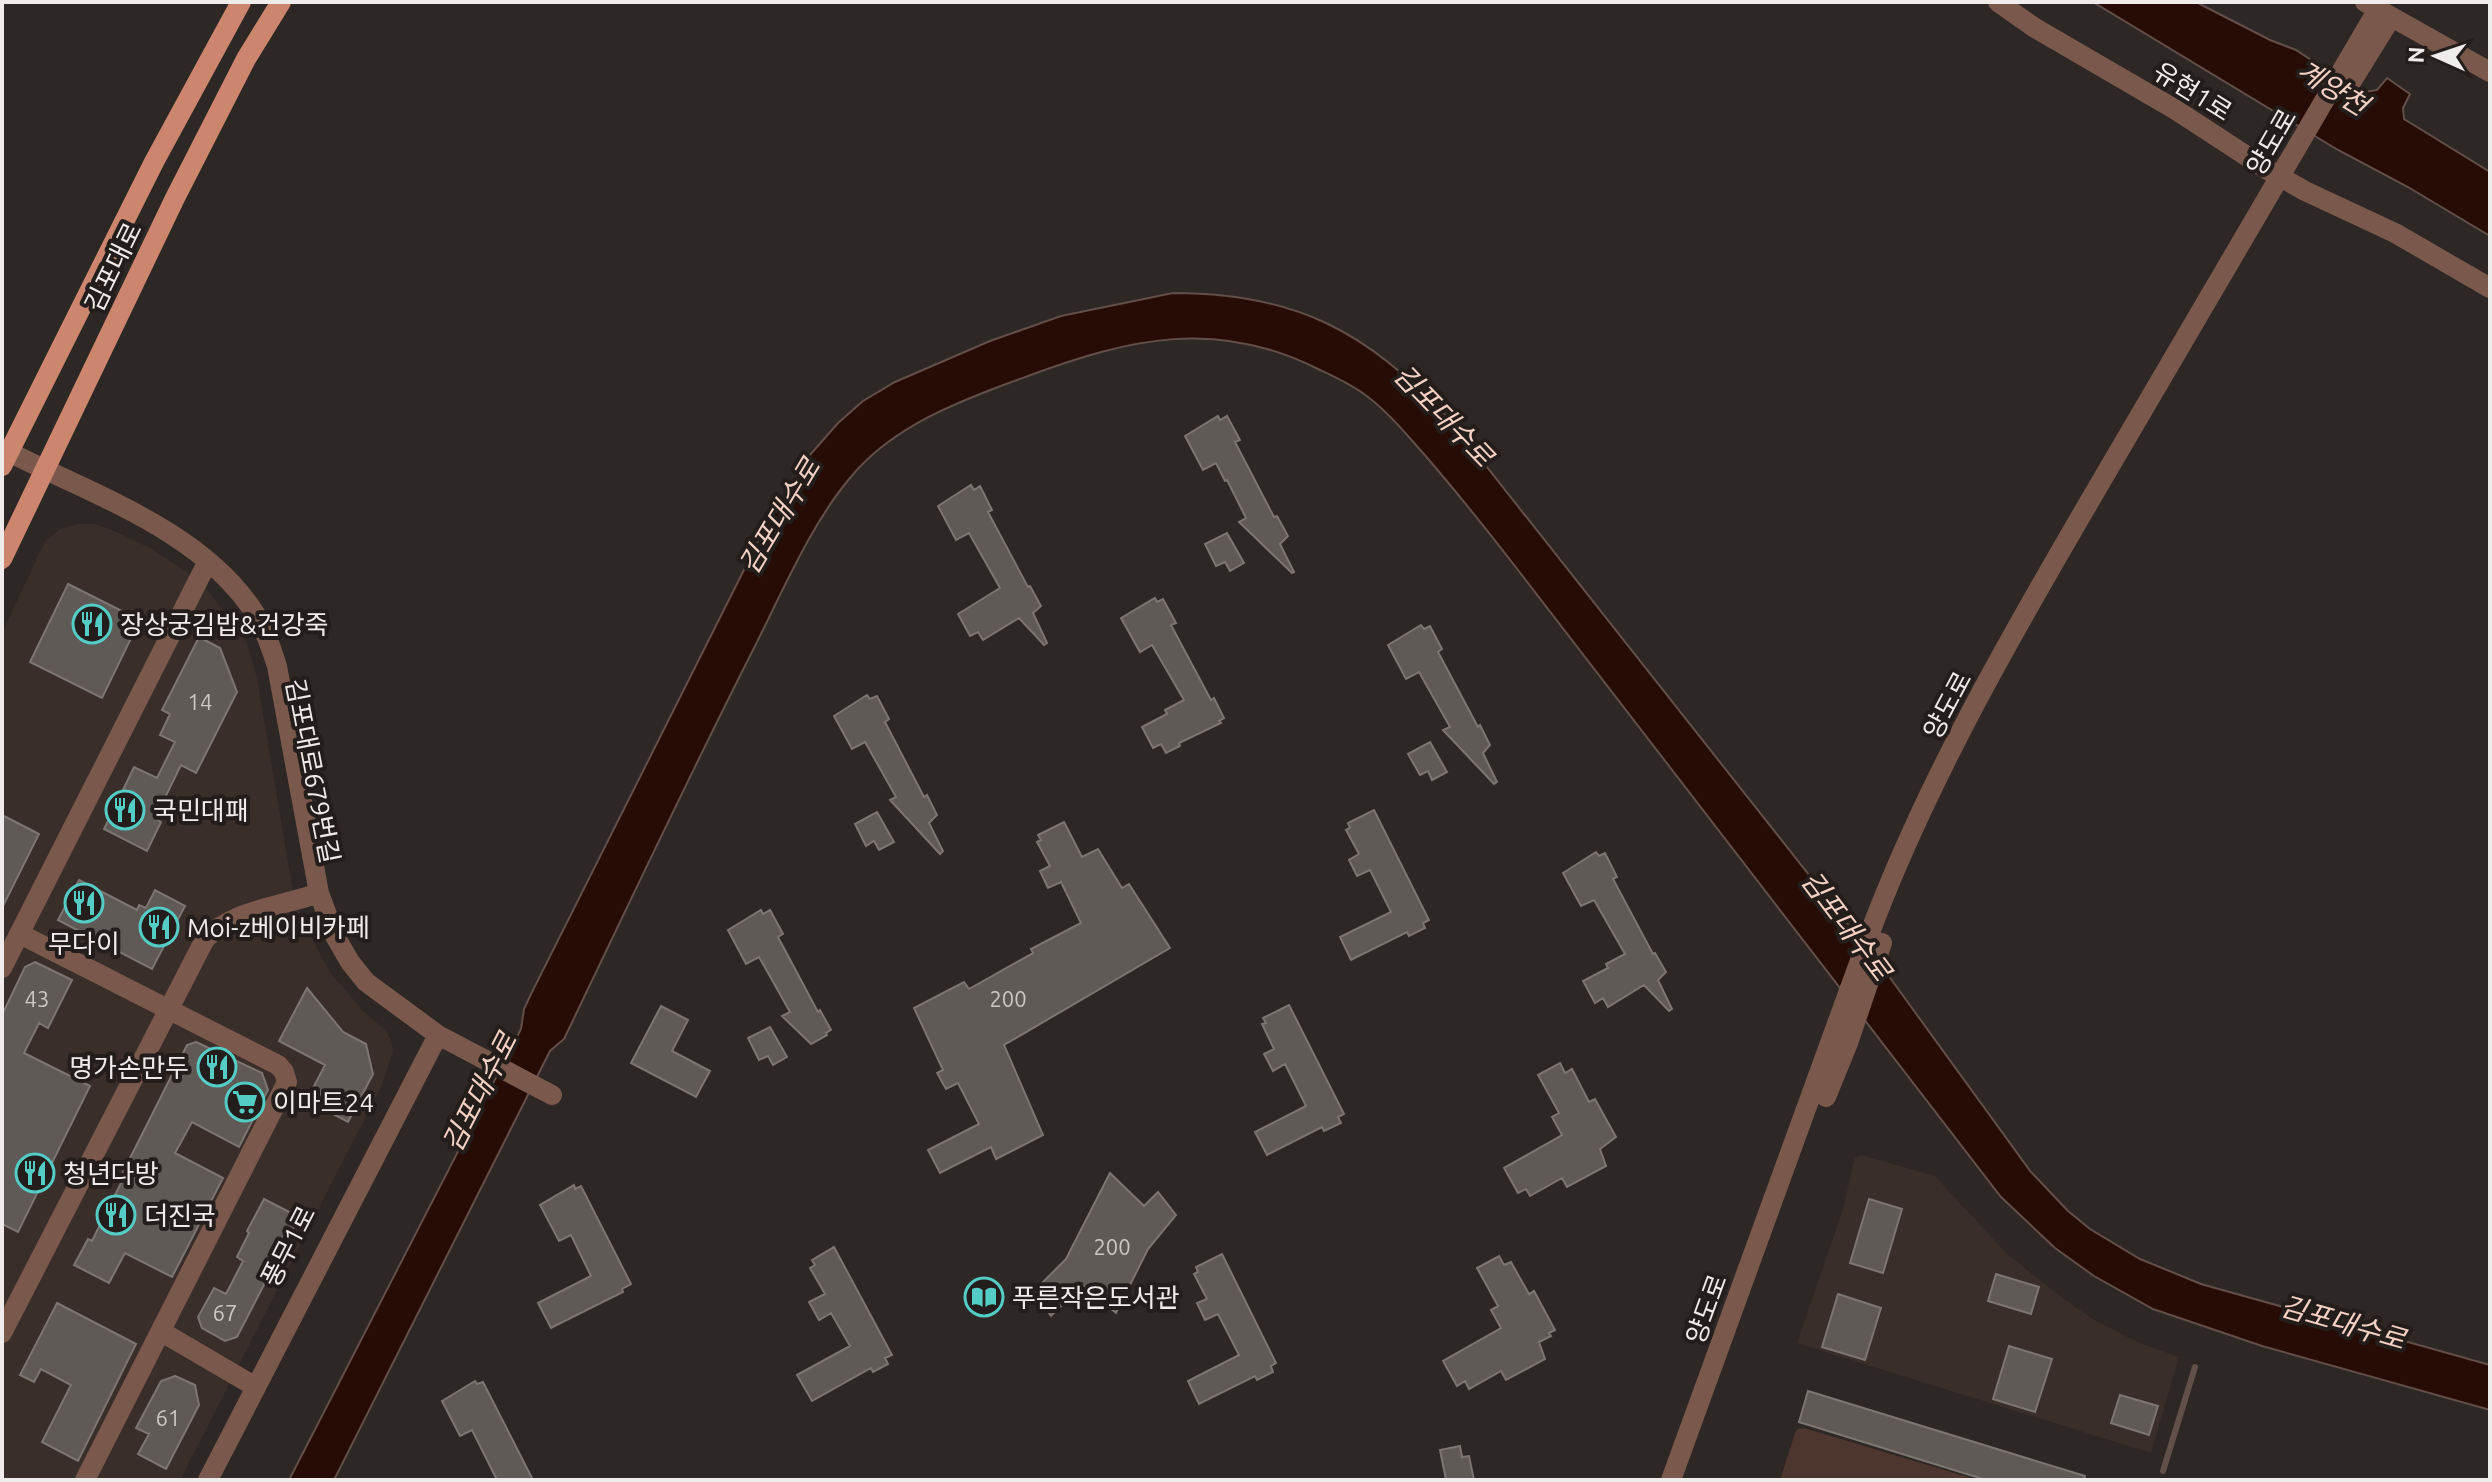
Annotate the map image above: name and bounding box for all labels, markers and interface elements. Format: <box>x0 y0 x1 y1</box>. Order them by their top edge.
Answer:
north arrow <box>2396 16 2476 96</box>
text: N <box>2403 46 2428 64</box>
water label: 계양천 <box>2292 53 2377 122</box>
street label: 유현1로 <box>2149 56 2237 126</box>
street label: 양도로 <box>2241 104 2301 180</box>
street label: 김포대로 <box>79 218 147 316</box>
water label: 김포대수로 <box>1388 358 1501 473</box>
water label: 김포대수로 <box>733 452 826 579</box>
restaurant icon: 장상궁김밥&건강죽 <box>71 603 113 645</box>
place label: 장상궁김밥&건강죽 <box>120 610 328 639</box>
street label: 양도로 <box>1917 667 1977 743</box>
street label: 김포대로679번길 <box>281 676 345 866</box>
house number: 14 <box>188 689 212 714</box>
restaurant icon: 국민대패 <box>104 789 146 831</box>
place label: 국민대패 <box>153 796 249 825</box>
water label: 김포대수로 <box>1796 864 1899 987</box>
restaurant icon: 무다이 <box>63 882 105 924</box>
restaurant icon: Moi-z베이비카페 <box>138 906 180 948</box>
place label: Moi-z베이비카페 <box>187 913 370 942</box>
place label: 무다이 <box>48 929 120 958</box>
house number: 43 <box>25 986 49 1011</box>
house number: 200 <box>989 986 1027 1011</box>
water label: 김포대수로 <box>436 1026 523 1156</box>
restaurant icon: 명가손만두 <box>196 1046 238 1088</box>
place label: 명가손만두 <box>69 1053 189 1082</box>
supermarket icon: 이마트24 <box>224 1081 266 1123</box>
place label: 이마트24 <box>273 1088 374 1117</box>
restaurant icon: 청년다방 <box>14 1152 56 1194</box>
place label: 청년다방 <box>63 1159 159 1188</box>
restaurant icon: 더진국 <box>95 1194 137 1236</box>
place label: 더진국 <box>144 1201 216 1230</box>
street label: 풍무1로 <box>255 1201 321 1291</box>
house number: 200 <box>1093 1234 1131 1259</box>
street label: 양도로 <box>1680 1270 1732 1348</box>
library icon: 푸른작은도서관 <box>963 1276 1005 1318</box>
place label: 푸른작은도서관 <box>1012 1283 1180 1312</box>
water label: 김포대수로 <box>2277 1289 2410 1355</box>
house number: 67 <box>213 1300 237 1325</box>
house number: 61 <box>156 1405 180 1430</box>

